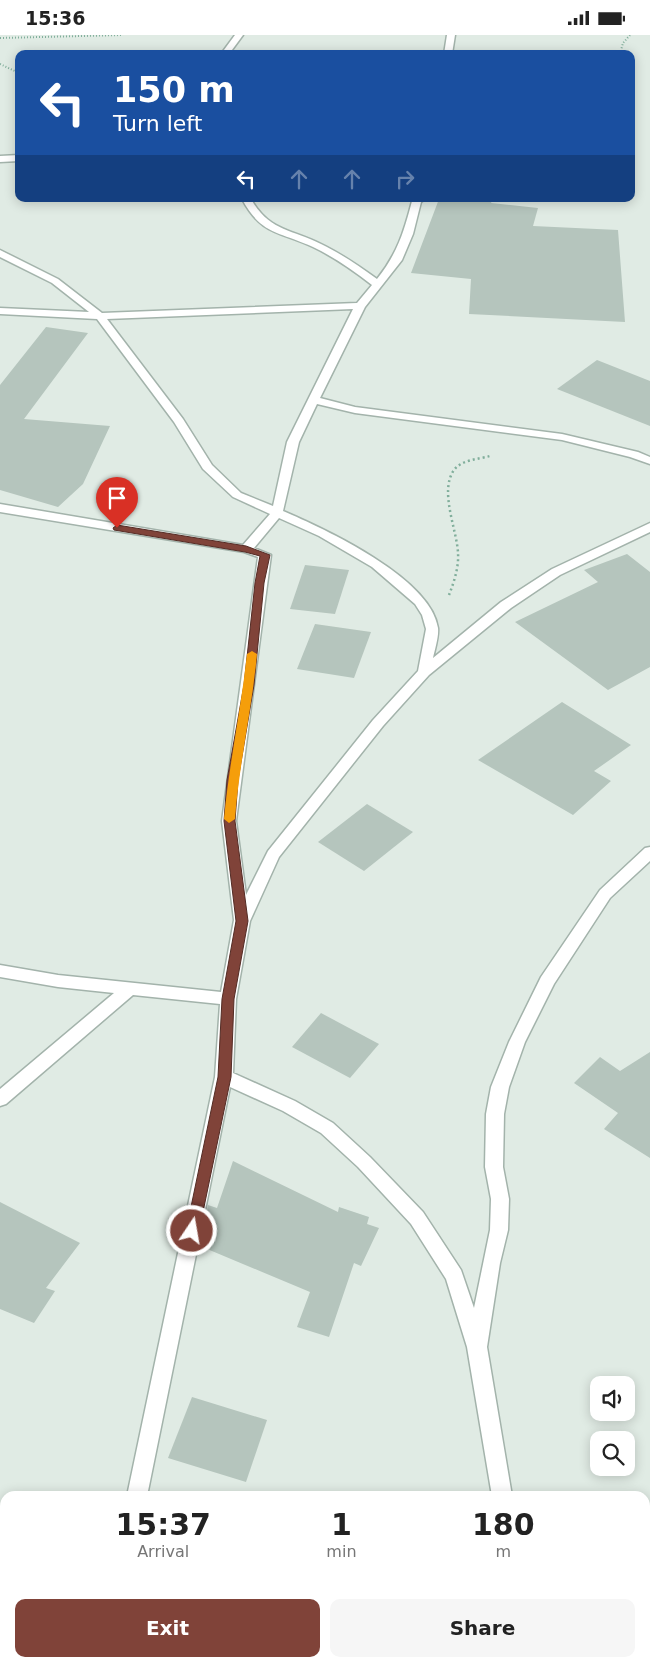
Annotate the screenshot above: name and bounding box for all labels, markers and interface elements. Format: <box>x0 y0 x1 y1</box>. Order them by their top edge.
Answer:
text: 15:36 <box>25 7 85 29</box>
icon: left <box>30 70 95 135</box>
text: 150 m <box>113 70 235 110</box>
text: Turn left <box>113 111 202 136</box>
icon: left <box>232 165 260 193</box>
icon: ahead <box>285 165 313 193</box>
icon: ahead <box>338 165 366 193</box>
icon: right <box>391 165 419 193</box>
pin <box>96 477 138 528</box>
icon: arrive <box>103 484 131 512</box>
position arrow <box>165 1204 217 1256</box>
map controls <box>590 1376 635 1476</box>
button: sound <box>590 1376 635 1421</box>
button: search <box>590 1431 635 1476</box>
text: 15:37 <box>115 1507 211 1542</box>
text: 1 <box>331 1507 352 1542</box>
text: 180 <box>472 1507 535 1542</box>
text: Arrival <box>137 1542 189 1561</box>
text: min <box>326 1542 357 1561</box>
text: m <box>495 1542 511 1561</box>
button: Exit <box>15 1599 320 1657</box>
button: Share <box>330 1599 635 1657</box>

